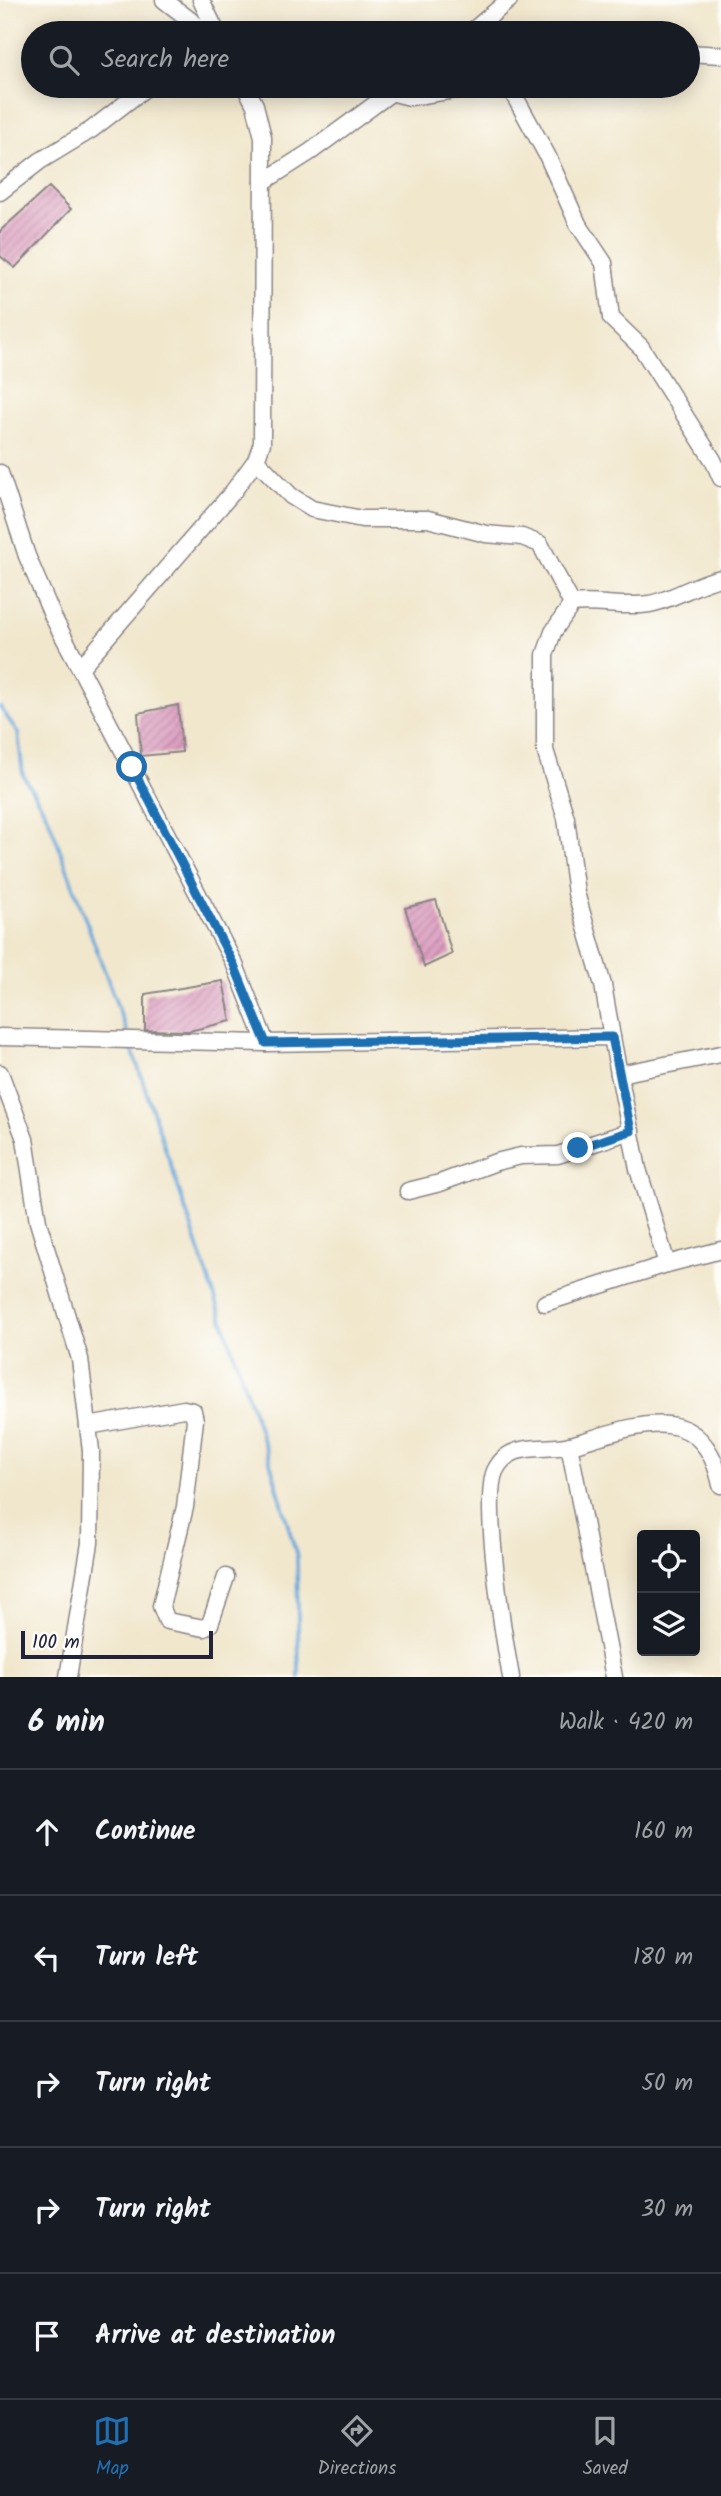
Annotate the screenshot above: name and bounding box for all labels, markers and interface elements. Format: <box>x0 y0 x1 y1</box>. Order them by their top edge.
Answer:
search box <box>21 21 700 98</box>
text: Search here <box>101 39 229 81</box>
icon: search <box>45 41 83 79</box>
route start <box>116 751 147 782</box>
route end <box>562 1132 593 1163</box>
map controls <box>637 1530 700 1656</box>
button: locate <box>637 1530 700 1593</box>
button: layers <box>637 1593 700 1656</box>
scale bar <box>21 1628 214 1660</box>
text: 100 m <box>32 1628 80 1658</box>
text: 6 min <box>28 1699 105 1747</box>
text: Walk · 420 m <box>559 1705 693 1741</box>
text: Continue <box>95 1811 196 1853</box>
icon: ahead <box>28 1813 66 1851</box>
text: 160 m <box>634 1814 693 1850</box>
text: Turn left <box>95 1937 198 1979</box>
icon: left <box>28 1939 66 1977</box>
text: 180 m <box>633 1940 693 1976</box>
text: Turn right <box>95 2063 211 2105</box>
icon: right <box>28 2065 66 2103</box>
text: 50 m <box>642 2066 693 2102</box>
text: Turn right <box>95 2189 211 2231</box>
icon: right <box>28 2191 66 2229</box>
text: 30 m <box>641 2192 693 2228</box>
text: Arrive at destination <box>95 2315 335 2357</box>
icon: arrive <box>28 2317 66 2355</box>
tab: Map <box>93 2412 131 2484</box>
tab: Directions <box>318 2412 396 2484</box>
tab: Saved <box>583 2412 628 2484</box>

